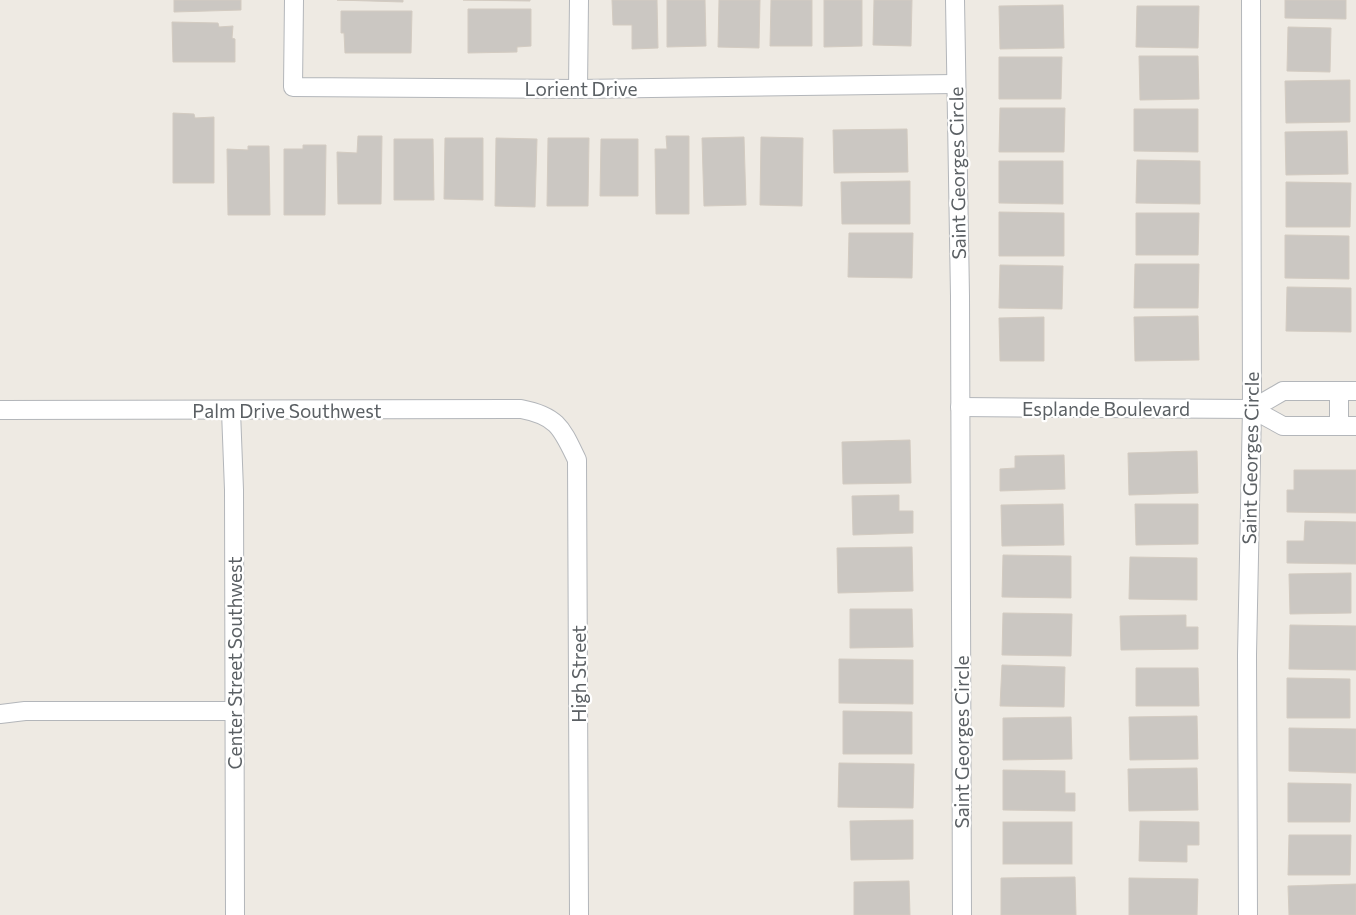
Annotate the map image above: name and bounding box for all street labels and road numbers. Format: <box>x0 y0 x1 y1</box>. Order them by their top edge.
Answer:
street label: Lorient Drive <box>525 77 637 100</box>
street label: Saint Georges Circle <box>944 86 970 260</box>
street label: Saint Georges Circle <box>1237 371 1263 545</box>
street label: Esplande Boulevard <box>1022 397 1190 420</box>
street label: Palm Drive Southwest <box>192 399 382 422</box>
street label: Center Street Southwest <box>223 556 246 770</box>
street label: High Street <box>567 625 590 723</box>
street label: Saint Georges Circle <box>950 656 973 829</box>

